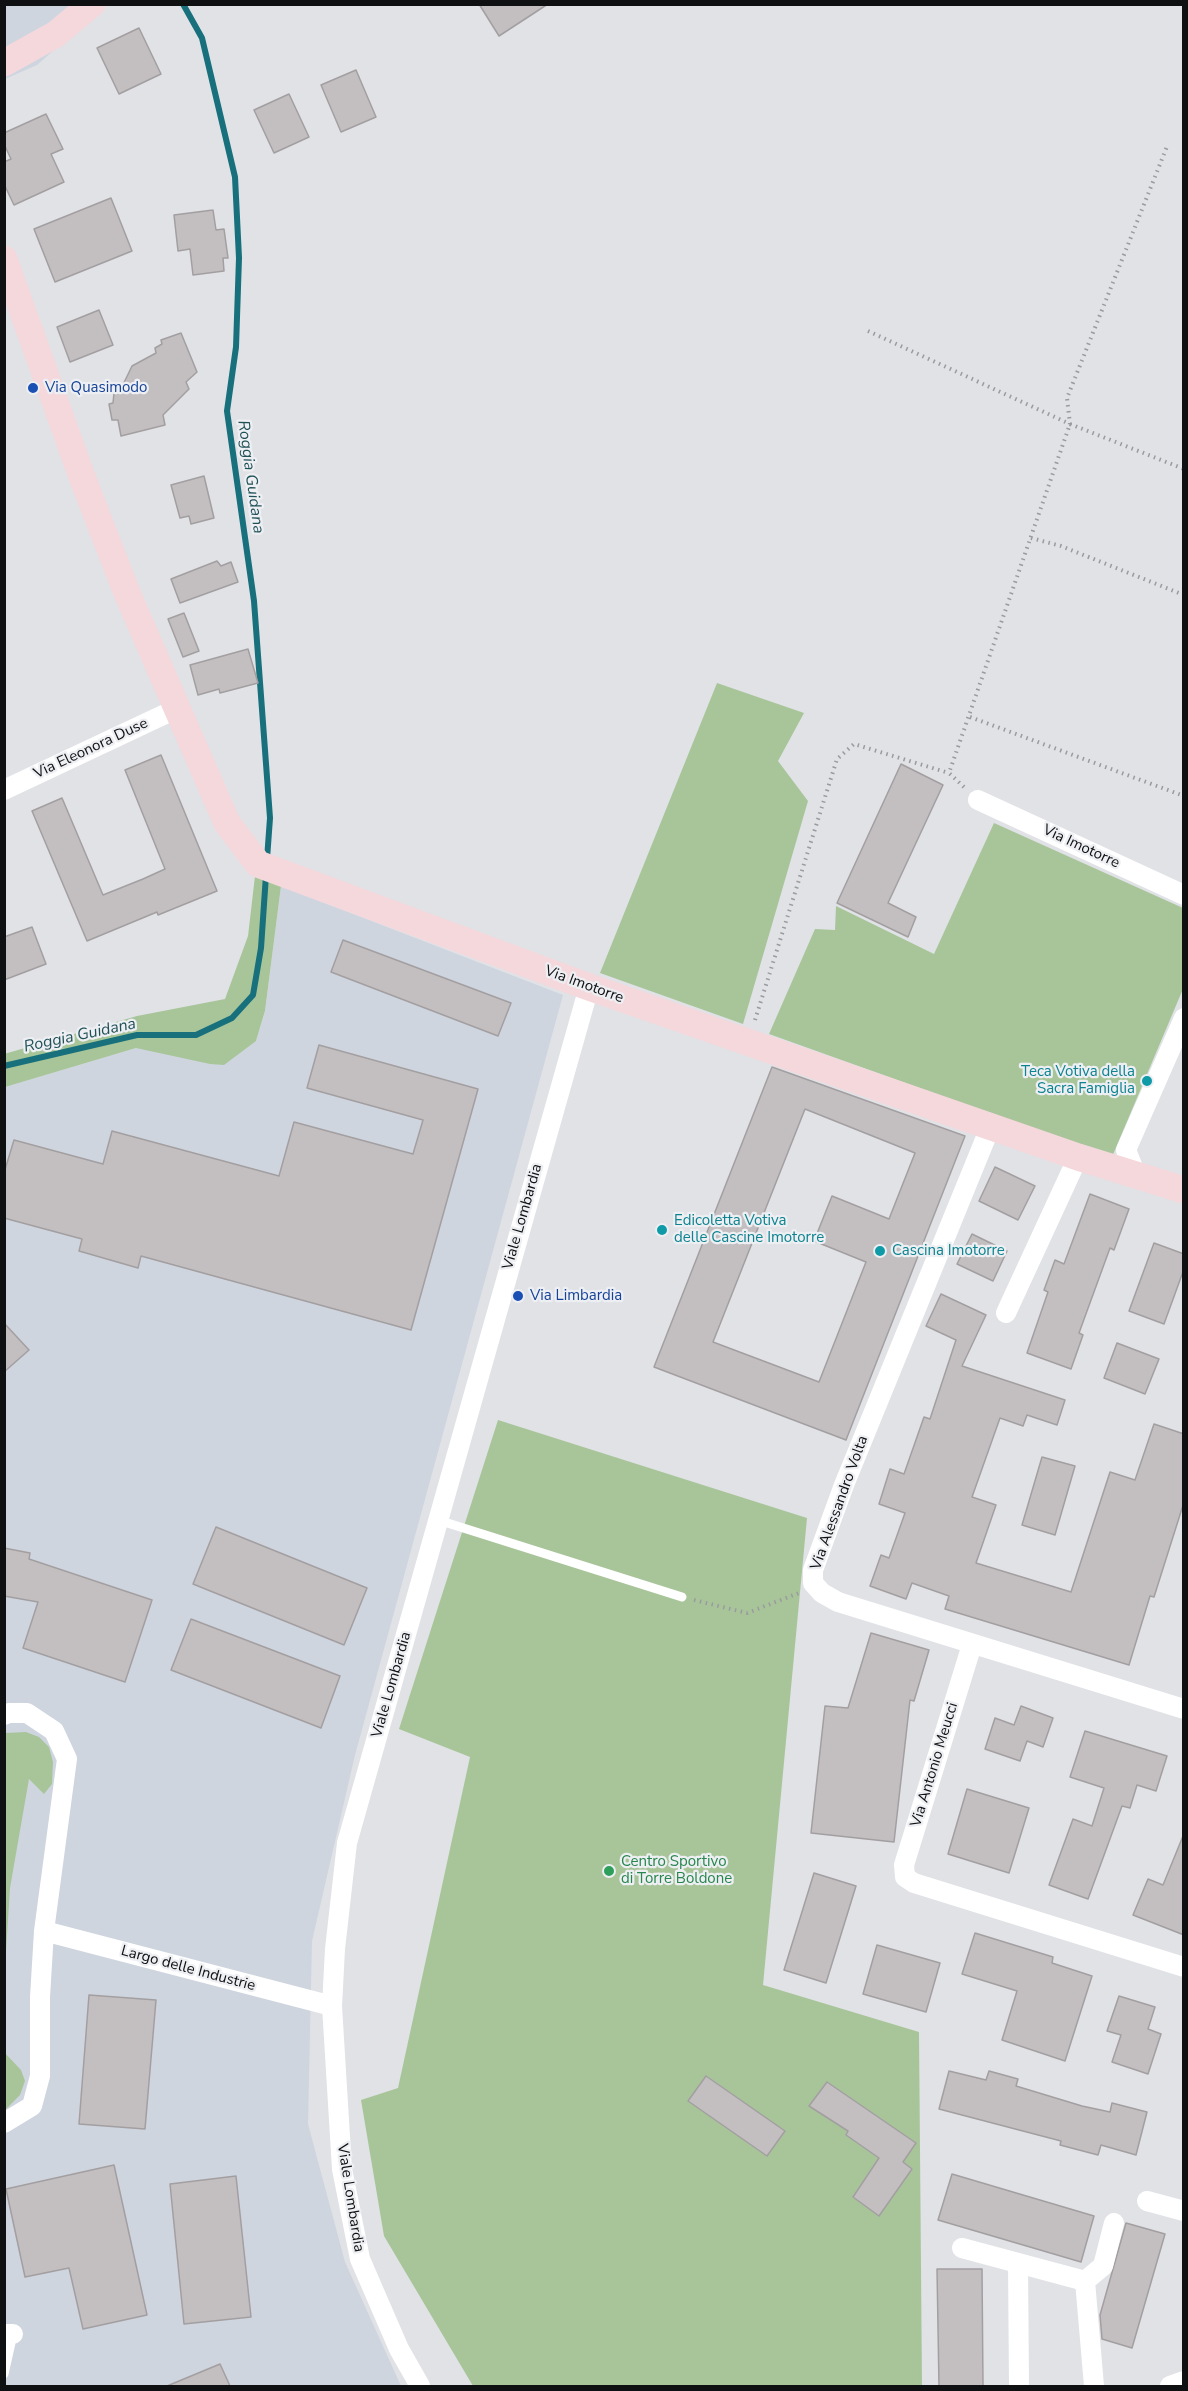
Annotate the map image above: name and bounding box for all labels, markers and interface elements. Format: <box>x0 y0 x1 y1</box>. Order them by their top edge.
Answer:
place label: Via Quasimodo <box>45 379 147 397</box>
marker: Via Quasimodo <box>26 381 40 395</box>
water label: Roggia Guidana <box>233 419 267 535</box>
street label: Via Eleonora Duse <box>31 715 151 783</box>
street label: Via Imotorre <box>1040 821 1122 873</box>
street label: Via Imotorre <box>542 962 626 1008</box>
water label: Roggia Guidana <box>22 1015 138 1057</box>
place label: Teca Votiva della Sacra Famiglia <box>1021 1063 1135 1098</box>
marker: Teca Votiva della Sacra Famiglia <box>1140 1074 1154 1088</box>
street label: Viale Lombardia <box>499 1162 547 1272</box>
place label: Edicoletta Votiva delle Cascine Imotorre <box>674 1212 824 1247</box>
marker: Edicoletta Votiva delle Cascine Imotorre <box>655 1223 669 1237</box>
place label: Cascina Imotorre <box>892 1242 1005 1260</box>
marker: Cascina Imotorre <box>873 1244 887 1258</box>
place label: Via Limbardia <box>530 1287 622 1305</box>
marker: Via Limbardia <box>511 1289 525 1303</box>
street label: Via Alessandro Volta <box>807 1434 873 1572</box>
street label: Viale Lombardia <box>368 1630 416 1740</box>
street label: Via Antonio Meucci <box>908 1701 962 1829</box>
place label: Centro Sportivo di Torre Boldone <box>621 1853 732 1888</box>
marker: Centro Sportivo di Torre Boldone <box>602 1864 616 1878</box>
street label: Largo delle Industrie <box>119 1942 257 1996</box>
street label: Viale Lombardia <box>333 2143 367 2253</box>

